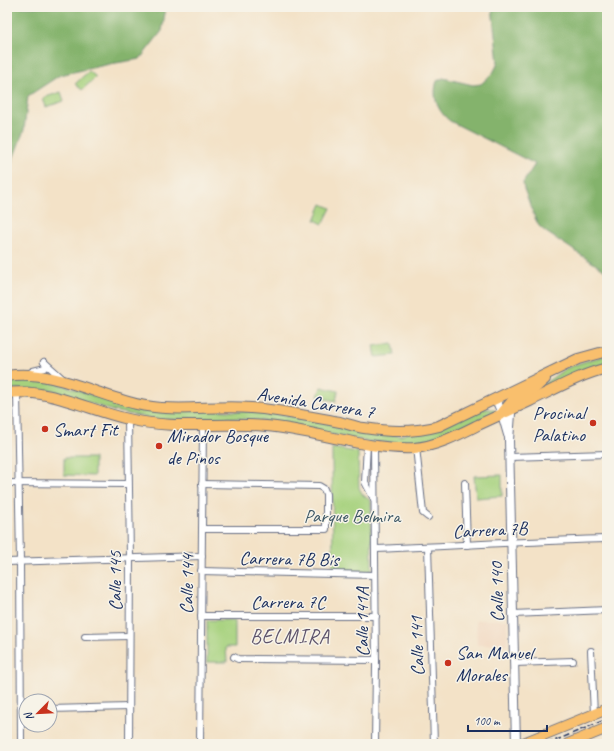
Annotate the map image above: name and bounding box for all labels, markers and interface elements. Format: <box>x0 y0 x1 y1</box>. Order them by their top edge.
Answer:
street label: Avenida Carrera 7 <box>255 382 378 424</box>
place label: Procinal Palatino <box>533 401 589 447</box>
place label: Smart Fit <box>53 418 119 442</box>
marker: Procinal Palatino <box>588 418 598 428</box>
marker: Smart Fit <box>40 424 50 434</box>
place label: Mirador Bosque de Pinos <box>167 424 270 470</box>
marker: Mirador Bosque de Pinos <box>154 441 164 451</box>
park label: Parque Belmira <box>304 504 402 528</box>
street label: Carrera 7B <box>452 516 529 544</box>
street label: Carrera 7B Bis <box>239 546 341 572</box>
street label: Calle 145 <box>103 549 127 611</box>
street label: Calle 144 <box>174 551 200 614</box>
street label: Calle 140 <box>484 560 510 622</box>
street label: Calle 141A <box>350 586 374 657</box>
street label: Carrera 7C <box>251 590 327 614</box>
street label: Calle 141 <box>404 614 430 676</box>
district label: BELMIRA <box>250 624 330 649</box>
place label: San Manuel Morales <box>456 641 537 687</box>
marker: San Manuel Morales <box>443 658 453 668</box>
north arrow <box>18 693 58 733</box>
scale bar <box>468 707 547 733</box>
text: N <box>20 709 37 723</box>
text: 100 m <box>474 713 501 729</box>

